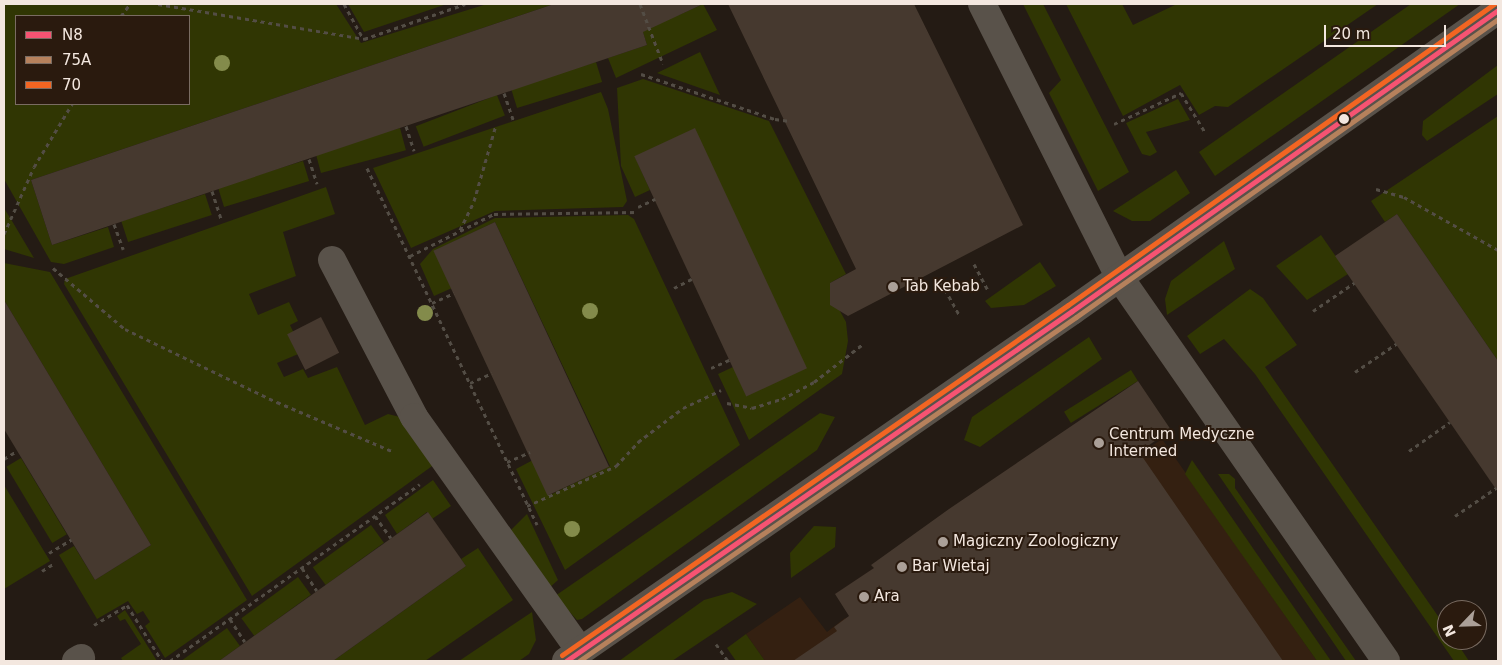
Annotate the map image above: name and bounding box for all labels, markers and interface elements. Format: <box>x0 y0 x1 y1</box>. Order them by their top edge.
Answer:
legend <box>15 15 190 105</box>
scale bar <box>1327 15 1450 47</box>
text: 20 m <box>1332 25 1370 43</box>
text: N8 <box>62 26 83 44</box>
text: 75A <box>62 51 91 69</box>
text: 70 <box>62 76 81 94</box>
unlabelled marker <box>1339 114 1349 124</box>
place label: Tab Kebab <box>903 278 980 296</box>
marker: Tab Kebab <box>887 281 899 293</box>
place label: Centrum Medyczne Intermed <box>1109 425 1255 460</box>
marker: Centrum Medyczne Intermed <box>1093 437 1105 449</box>
place label: Magiczny Zoologiczny <box>953 533 1118 551</box>
marker: Magiczny Zoologiczny <box>937 536 949 548</box>
place label: Bar Wietaj <box>912 558 990 576</box>
marker: Bar Wietaj <box>896 561 908 573</box>
place label: Ara <box>874 588 900 606</box>
marker: Ara <box>858 591 870 603</box>
north arrow <box>1437 600 1487 650</box>
text: N <box>1440 622 1459 639</box>

